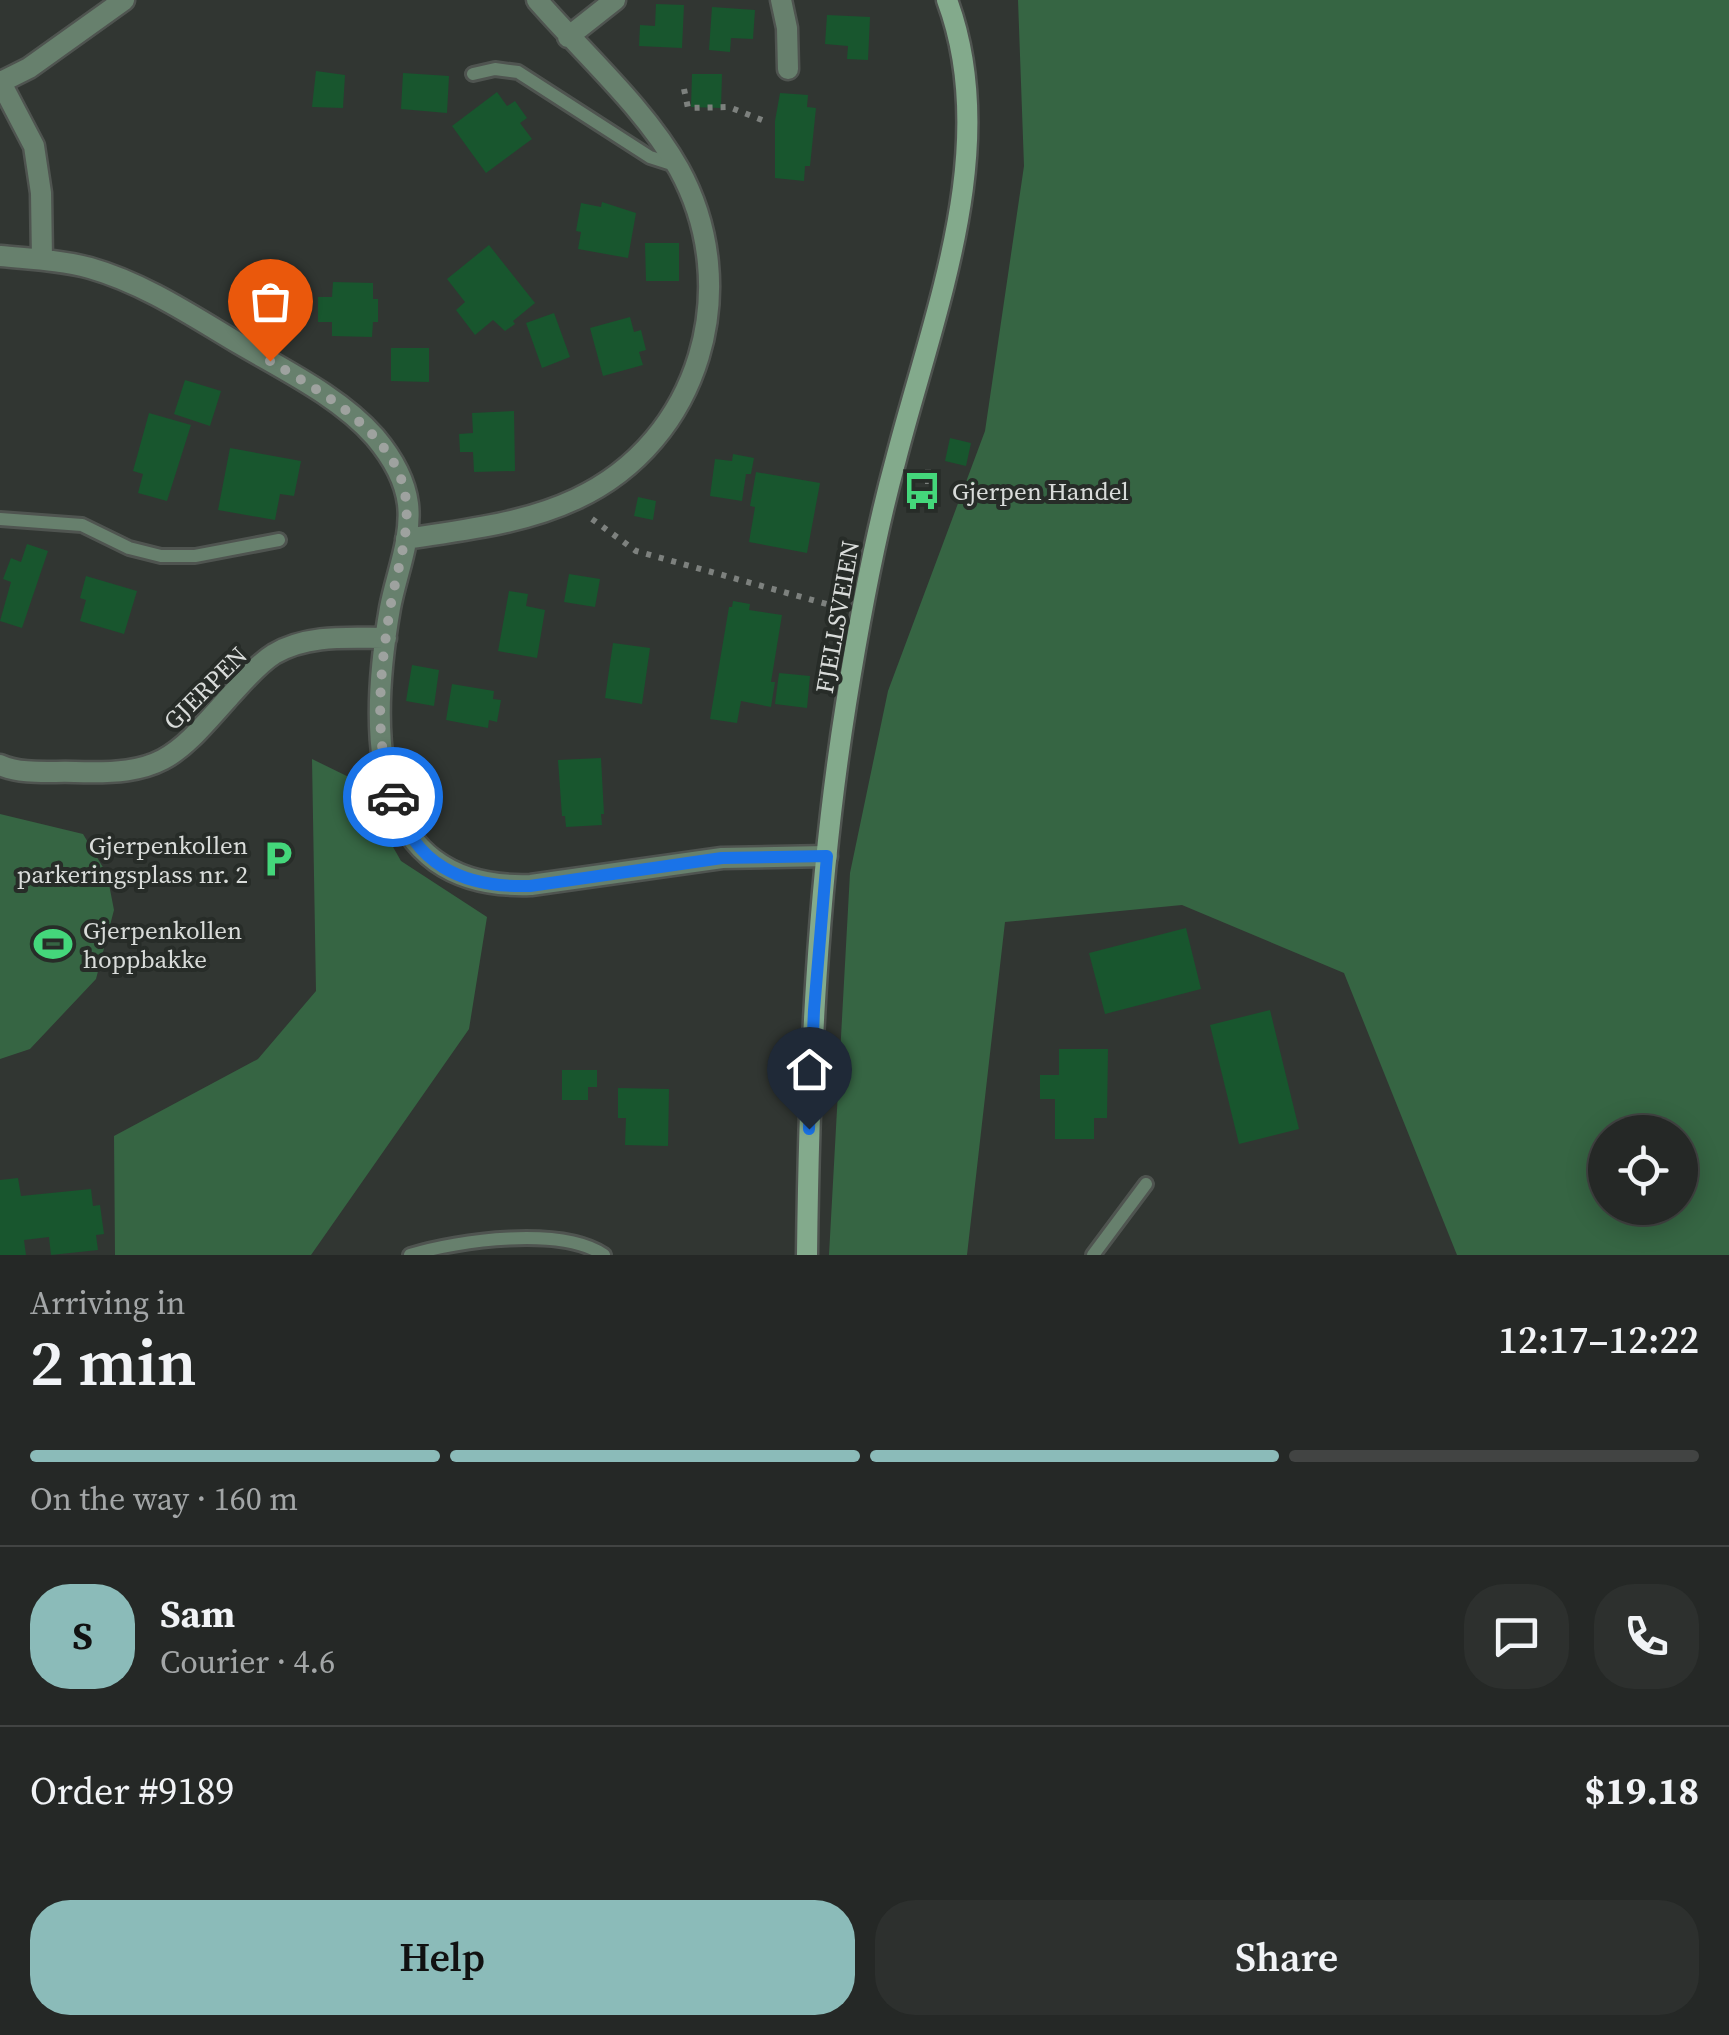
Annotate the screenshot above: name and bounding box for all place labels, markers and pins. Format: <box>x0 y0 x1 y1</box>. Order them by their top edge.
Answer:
pin <box>228 259 313 362</box>
bus stop icon: Gjerpen Handel <box>901 470 943 512</box>
place label: Gjerpen Handel <box>952 474 1129 508</box>
place label: Gjerpenkollen parkeringsplass nr. 2 <box>17 828 248 891</box>
parking icon: Gjerpenkollen parkeringsplass nr. 2 <box>257 838 299 880</box>
place label: Gjerpenkollen hoppbakke <box>83 913 242 976</box>
sports icon: Gjerpenkollen hoppbakke <box>32 923 74 965</box>
pin <box>767 1027 852 1130</box>

